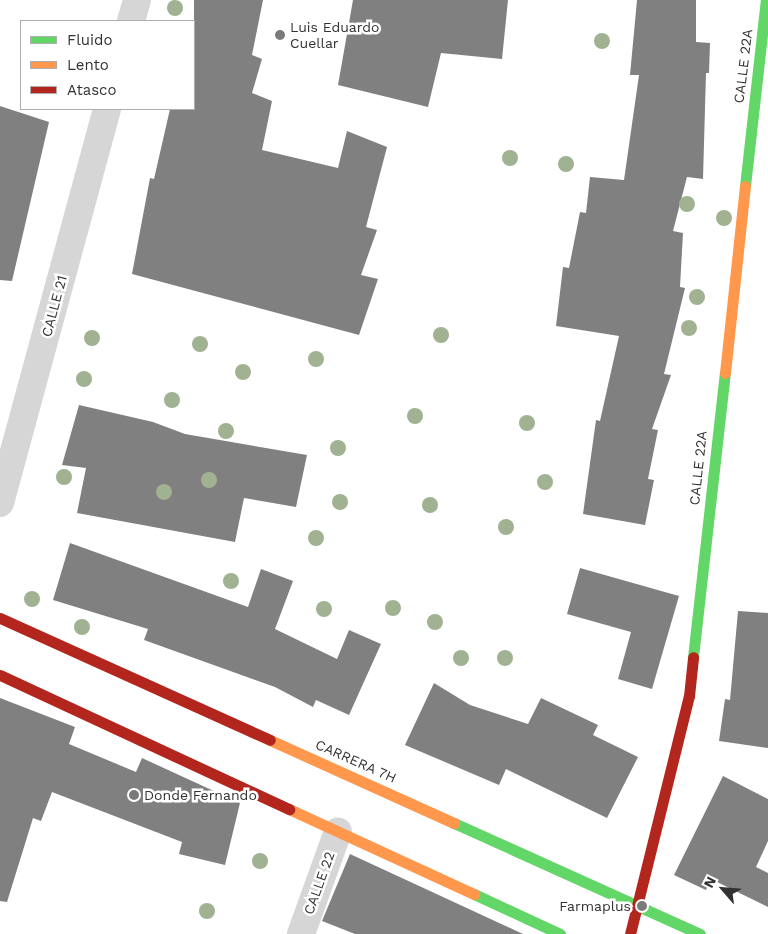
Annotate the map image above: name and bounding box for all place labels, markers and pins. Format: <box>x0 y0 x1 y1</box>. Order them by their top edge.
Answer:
place label: Luis Eduardo Cuellar <box>290 19 379 52</box>
marker: Luis Eduardo Cuellar <box>274 29 286 41</box>
place label: Donde Fernando <box>144 787 257 803</box>
marker: Donde Fernando <box>128 789 140 801</box>
place label: Farmaplus <box>559 898 631 914</box>
marker: Farmaplus <box>635 899 649 913</box>

